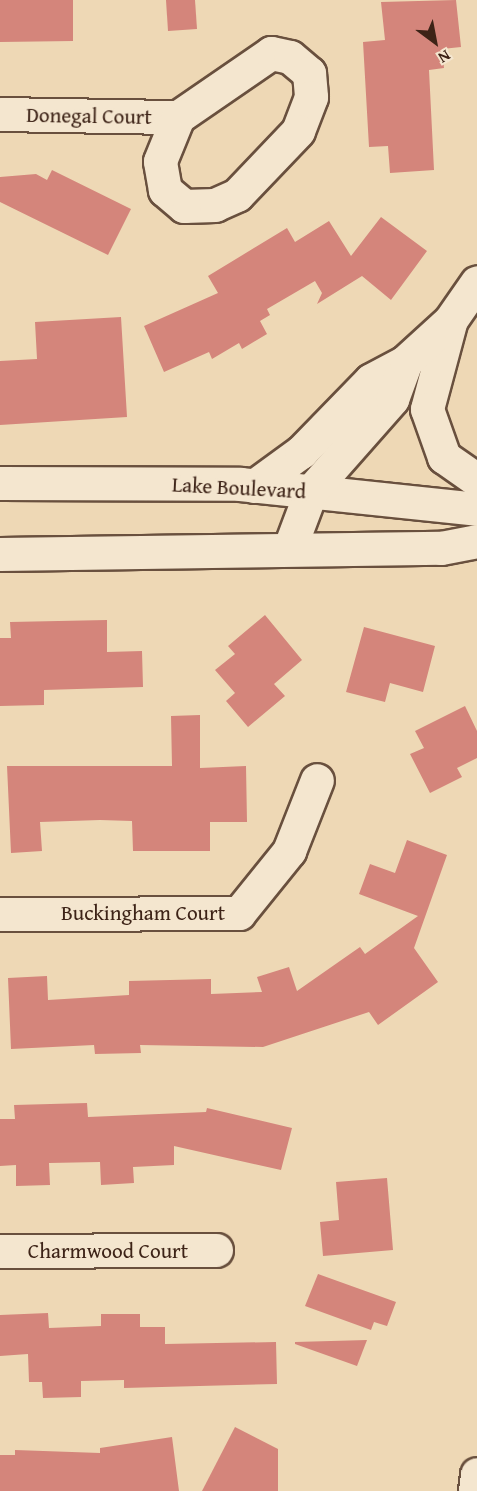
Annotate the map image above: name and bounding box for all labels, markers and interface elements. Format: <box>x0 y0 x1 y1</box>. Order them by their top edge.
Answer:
north arrow <box>405 12 465 72</box>
text: N <box>434 44 455 70</box>
street label: Donegal Court <box>26 102 152 130</box>
street label: Lake Boulevard <box>171 472 307 504</box>
street label: Buckingham Court <box>61 900 225 926</box>
street label: Charmwood Court <box>28 1238 188 1264</box>

